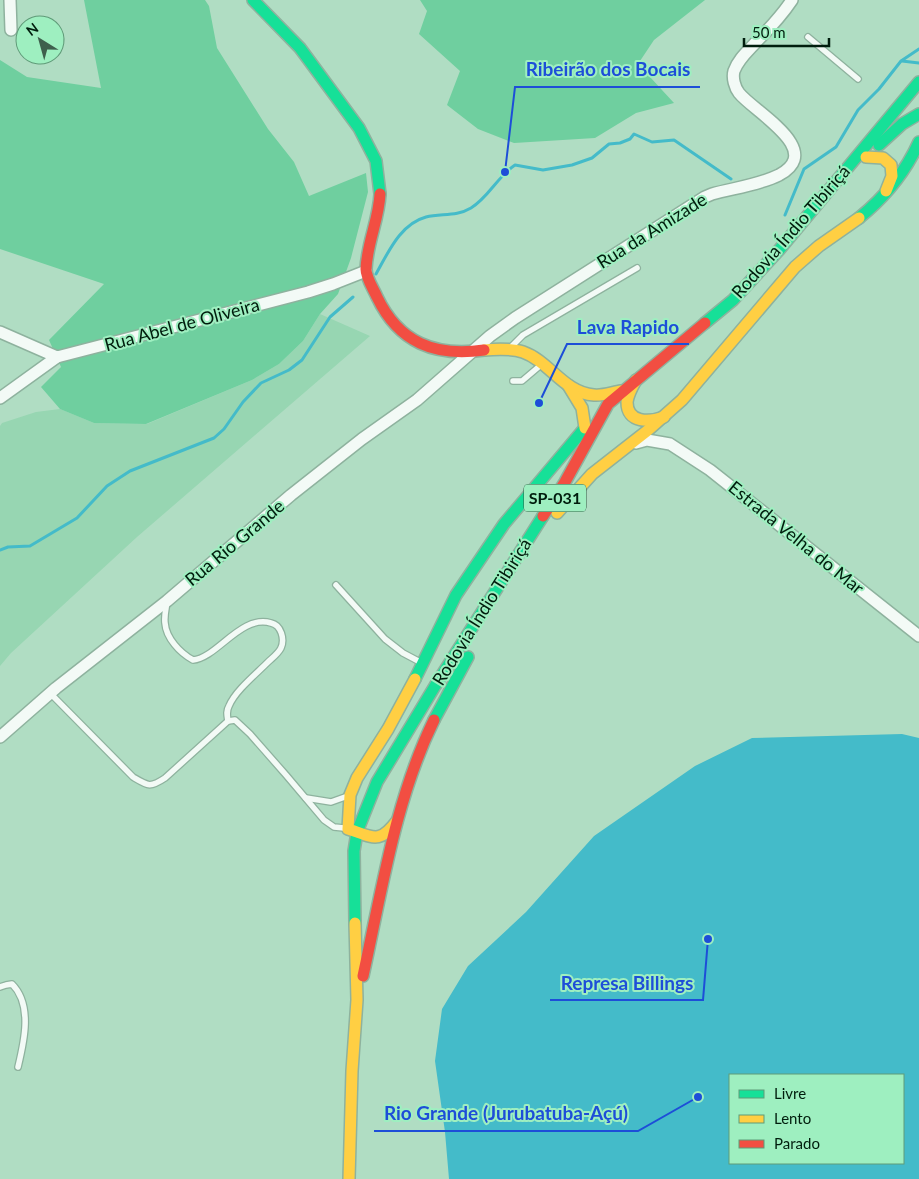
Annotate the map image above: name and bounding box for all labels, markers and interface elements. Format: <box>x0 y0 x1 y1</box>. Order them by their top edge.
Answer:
north arrow <box>15 15 65 65</box>
scale bar <box>744 15 829 47</box>
text: N <box>22 19 41 39</box>
text: 50 m <box>752 23 786 41</box>
callout: Ribeirão dos Bocais <box>515 53 700 87</box>
text: Ribeirão dos Bocais <box>526 57 690 80</box>
street label: Rodovia Índio Tibiriçá <box>726 160 854 302</box>
street label: Rua da Amizade <box>592 188 711 273</box>
street label: Rua Abel de Oliveira <box>102 293 262 355</box>
callout: Lava Rapido <box>567 310 689 344</box>
text: Lava Rapido <box>577 315 679 338</box>
street label: Estrada Velha do Mar <box>724 476 869 599</box>
road number: SP-031 <box>524 484 586 512</box>
street label: Rua Rio Grande <box>180 494 288 590</box>
street label: Rodovia Índio Tibiriçá <box>427 534 535 689</box>
callout: Represa Billings <box>550 966 703 1000</box>
text: Represa Billings <box>561 971 693 994</box>
legend <box>729 1074 904 1164</box>
text: Livre <box>774 1084 806 1102</box>
callout: Rio Grande (Jurubatuba-Açú) <box>374 1097 638 1131</box>
text: Rio Grande (Jurubatuba-Açú) <box>384 1101 628 1124</box>
text: Lento <box>774 1109 811 1127</box>
text: Parado <box>774 1134 820 1152</box>

